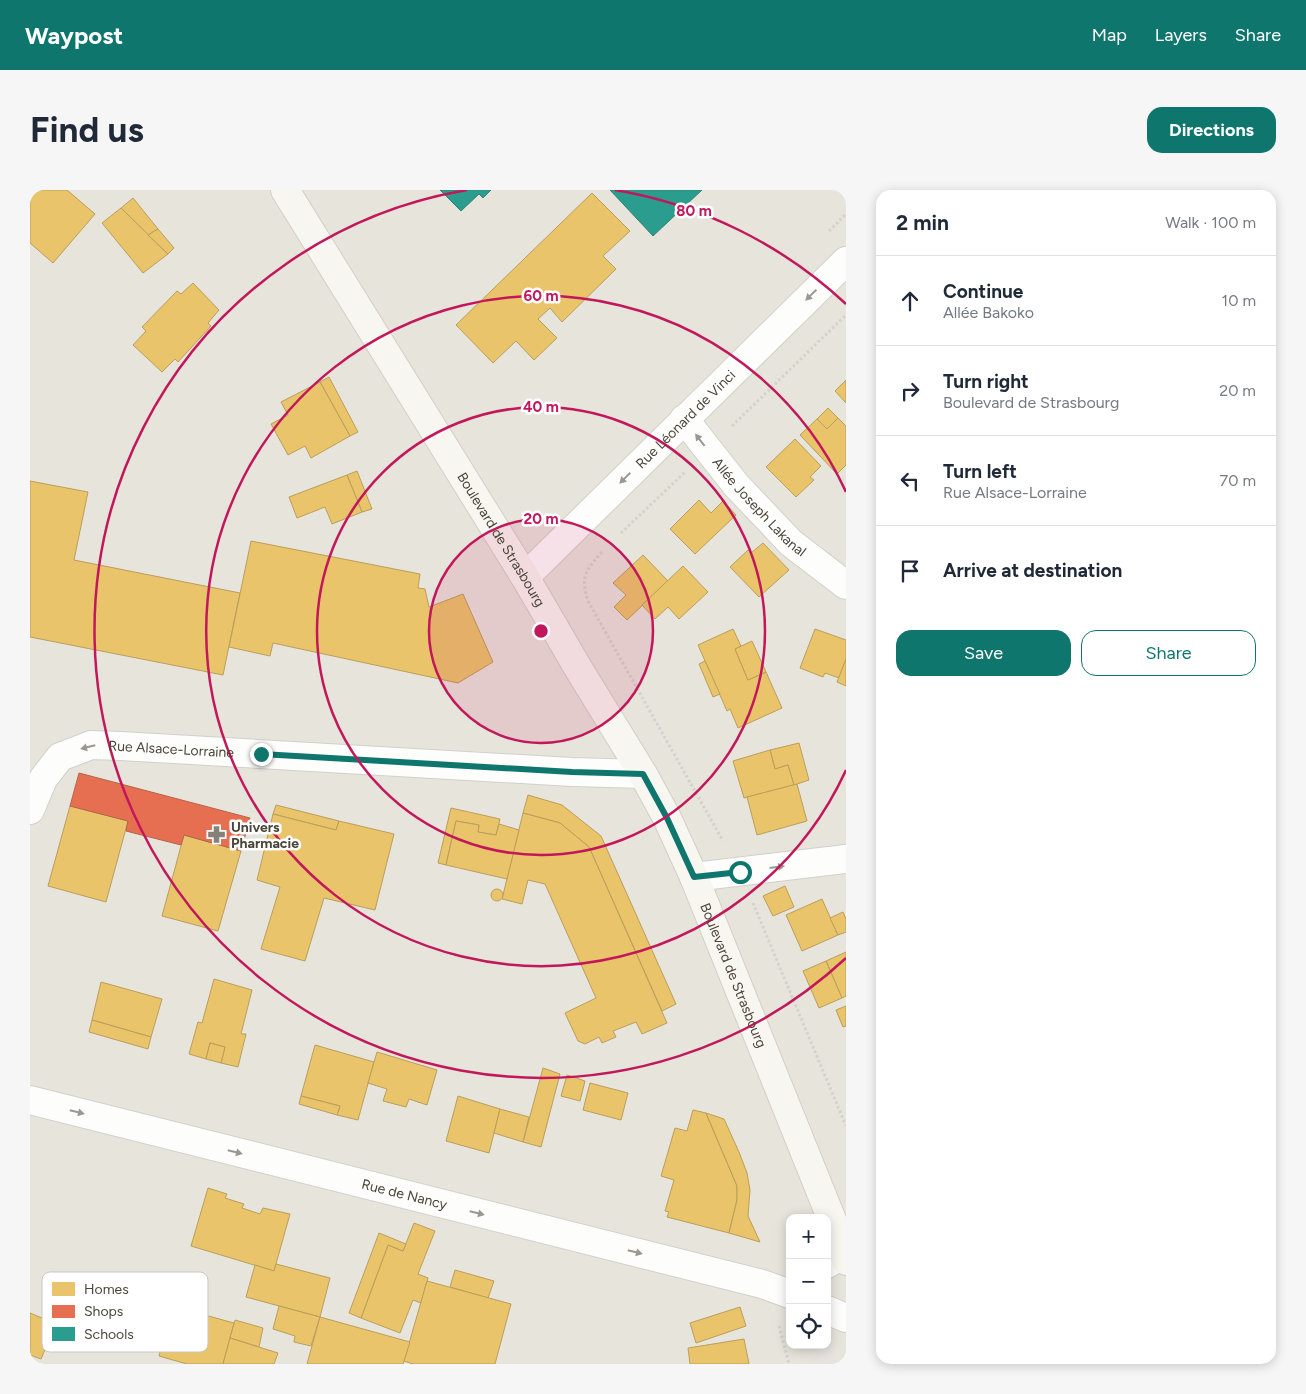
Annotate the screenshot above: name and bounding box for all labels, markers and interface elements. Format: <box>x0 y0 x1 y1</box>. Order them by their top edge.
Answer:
text: Waypost <box>25 21 123 50</box>
text: Map <box>1092 24 1127 46</box>
text: Layers <box>1155 24 1207 46</box>
text: Share <box>1235 24 1281 46</box>
button: Directions <box>1147 107 1276 153</box>
text: Find us <box>30 109 144 151</box>
text: 80 m <box>676 202 712 220</box>
text: 2 min <box>896 210 949 235</box>
text: Walk · 100 m <box>1165 213 1256 232</box>
text: Continue <box>943 280 1023 303</box>
text: 60 m <box>523 287 559 305</box>
icon: ahead <box>896 287 924 315</box>
one-way arrow <box>805 289 817 301</box>
text: 10 m <box>1222 291 1256 310</box>
text: Allée Bakoko <box>943 303 1034 322</box>
street label: Rue Léonard de Vinci <box>632 366 739 472</box>
text: Turn right <box>943 370 1029 393</box>
icon: right <box>896 377 924 405</box>
text: 20 m <box>1219 381 1256 400</box>
text: Boulevard de Strasbourg <box>943 393 1119 412</box>
text: 40 m <box>523 398 559 416</box>
one-way arrow <box>695 434 706 447</box>
street label: Allée Joseph Lakanal <box>709 454 810 560</box>
text: Turn left <box>943 460 1017 483</box>
icon: left <box>896 467 924 495</box>
street label: Boulevard de Strasbourg <box>454 469 549 610</box>
text: 70 m <box>1220 471 1256 490</box>
one-way arrow <box>619 472 631 484</box>
text: Rue Alsace-Lorraine <box>943 483 1087 502</box>
text: 20 m <box>523 510 559 528</box>
icon: arrive <box>896 557 924 585</box>
text: Arrive at destination <box>943 559 1122 582</box>
centre of rings <box>532 622 550 640</box>
button: Save <box>896 630 1071 676</box>
button: Share <box>1081 630 1256 676</box>
street label: Rue Alsace-Lorraine <box>108 737 235 761</box>
route end <box>250 743 273 766</box>
one-way arrow <box>80 744 95 752</box>
place label: Univers Pharmacie <box>231 819 299 852</box>
pharmacy icon: Univers Pharmacie <box>207 825 227 845</box>
route start <box>729 861 752 884</box>
one-way arrow <box>769 863 785 871</box>
street label: Boulevard de Strasbourg <box>697 900 770 1050</box>
one-way arrow <box>70 1108 85 1116</box>
one-way arrow <box>227 1148 242 1156</box>
street label: Rue de Nancy <box>360 1175 450 1213</box>
one-way arrow <box>470 1209 485 1217</box>
map controls <box>786 1214 831 1349</box>
button: + <box>786 1214 831 1259</box>
one-way arrow <box>627 1248 642 1256</box>
button: − <box>786 1259 831 1304</box>
legend <box>42 1272 208 1352</box>
text: Homes <box>84 1281 129 1298</box>
text: Shops <box>84 1303 123 1320</box>
button: locate <box>786 1304 831 1349</box>
text: Schools <box>84 1326 134 1343</box>

